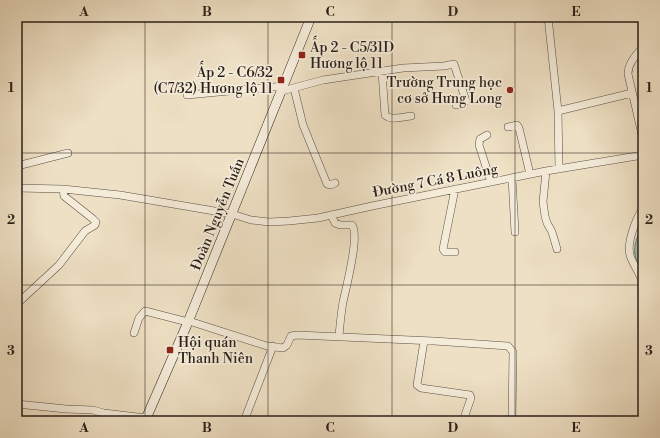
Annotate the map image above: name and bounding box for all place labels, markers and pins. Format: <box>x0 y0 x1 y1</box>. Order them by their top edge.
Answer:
place label: Ấp 2 - C5/31D Hương lộ 11 <box>309 35 394 73</box>
marker: Ấp 2 - C5/31D Hương lộ 11 <box>297 50 307 60</box>
place label: Ấp 2 - C6/32 (C7/32) Hương lộ 11 <box>153 60 273 98</box>
place label: Trường Trung học cơ sở Hưng Long <box>387 74 503 108</box>
marker: Ấp 2 - C6/32 (C7/32) Hương lộ 11 <box>276 75 286 85</box>
marker: Trường Trung học cơ sở Hưng Long <box>505 85 515 95</box>
place label: Hội quán Thanh Niên <box>178 334 254 368</box>
marker: Hội quán Thanh Niên <box>165 345 175 355</box>

